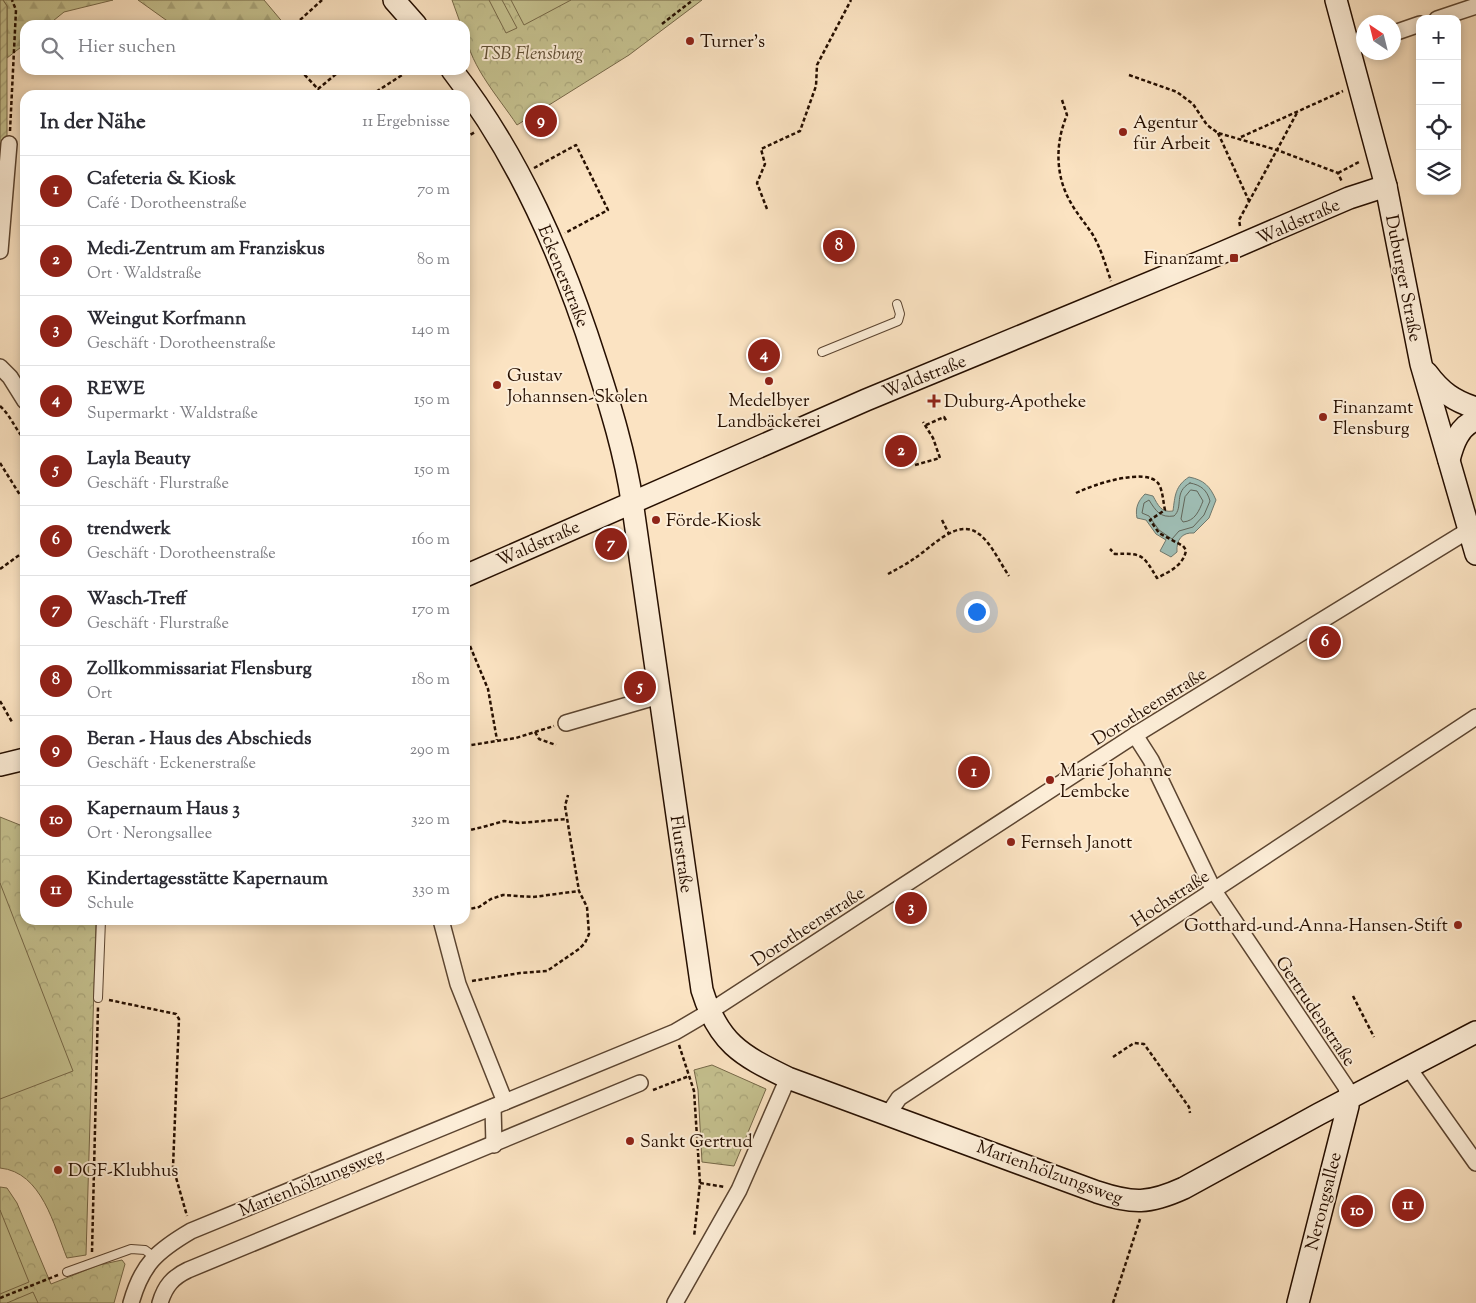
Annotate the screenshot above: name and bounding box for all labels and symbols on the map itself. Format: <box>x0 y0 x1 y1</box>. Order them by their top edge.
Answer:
north arrow <box>1356 15 1401 60</box>
place label: Turner's <box>700 30 765 56</box>
marker: Turner's <box>684 35 696 47</box>
park label: TSB Flensburg <box>480 42 584 68</box>
pin: 9 <box>525 102 557 140</box>
place label: Agentur für Arbeit <box>1133 111 1210 158</box>
marker: Agentur für Arbeit <box>1117 126 1129 138</box>
street label: Waldstraße <box>1253 193 1344 253</box>
street label: Duburger Straße <box>1377 213 1427 344</box>
street label: Eckenerstraße <box>530 222 595 332</box>
pin: 8 <box>823 227 855 265</box>
place label: Finanzamt <box>1144 247 1224 273</box>
marker: Finanzamt <box>1228 252 1240 264</box>
pin: 4 <box>748 336 780 374</box>
street label: Waldstraße <box>879 349 971 406</box>
place label: Gustav Johannsen-Skolen <box>506 364 648 411</box>
marker: Medelbyer Landbäckerei <box>763 375 775 387</box>
marker: Gustav Johannsen-Skolen <box>491 379 503 391</box>
place label: Medelbyer Landbäckerei <box>717 389 821 436</box>
place label: Duburg-Apotheke <box>944 390 1086 416</box>
marker: Duburg-Apotheke <box>928 395 940 407</box>
place label: Finanzamt Flensburg <box>1333 396 1413 443</box>
marker: Finanzamt Flensburg <box>1317 411 1329 423</box>
pin: 2 <box>885 432 917 470</box>
place label: Förde-Kiosk <box>666 509 762 535</box>
marker: Förde-Kiosk <box>650 514 662 526</box>
street label: Waldstraße <box>493 515 584 575</box>
pin: 7 <box>595 525 627 563</box>
your location <box>964 599 990 625</box>
pin: 6 <box>1309 623 1341 661</box>
street label: Dorotheenstraße <box>1088 662 1212 753</box>
pin: 5 <box>624 668 656 706</box>
pin: 1 <box>958 753 990 791</box>
place label: Marie Johanne Lembcke <box>1060 759 1172 806</box>
marker: Marie Johanne Lembcke <box>1044 774 1056 786</box>
street label: Flurstraße <box>662 814 698 895</box>
place label: Fernseh Janott <box>1021 831 1132 857</box>
marker: Fernseh Janott <box>1005 836 1017 848</box>
street label: Hochstraße <box>1127 865 1215 935</box>
street label: Dorotheenstraße <box>747 881 871 974</box>
pin: 3 <box>895 889 927 927</box>
place label: Gotthard-und-Anna-Hansen-Stift <box>1184 914 1448 940</box>
marker: Gotthard-und-Anna-Hansen-Stift <box>1452 919 1464 931</box>
street label: Gertrudenstraße <box>1268 952 1361 1073</box>
place label: Sankt Gertrud <box>640 1130 753 1156</box>
marker: Sankt Gertrud <box>624 1135 636 1147</box>
street label: Marienhölzungsweg <box>972 1135 1126 1213</box>
street label: Marienhölzungsweg <box>235 1143 388 1225</box>
street label: Nerongsallee <box>1300 1150 1350 1253</box>
place label: DGF-Klubhus <box>68 1159 178 1185</box>
marker: DGF-Klubhus <box>52 1164 64 1176</box>
pin: 11 <box>1392 1186 1424 1224</box>
pin: 10 <box>1341 1192 1373 1230</box>

